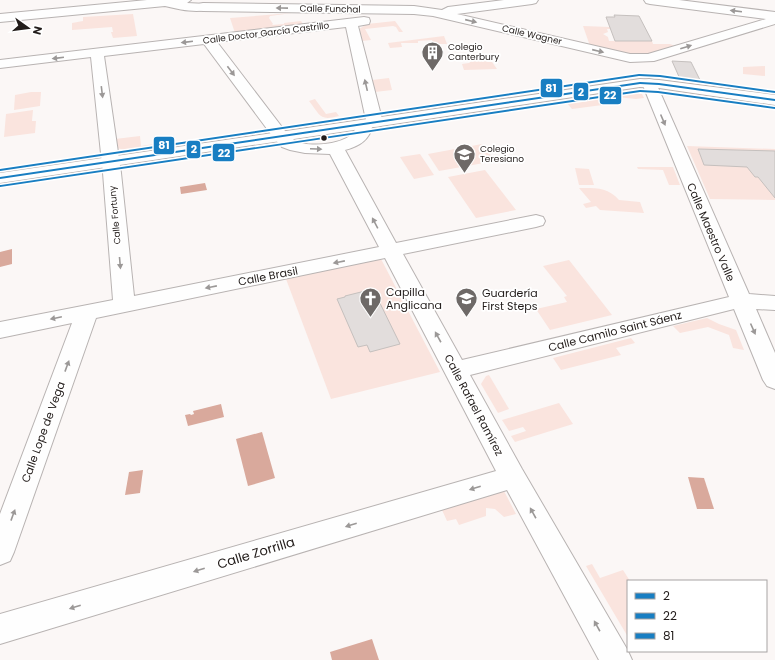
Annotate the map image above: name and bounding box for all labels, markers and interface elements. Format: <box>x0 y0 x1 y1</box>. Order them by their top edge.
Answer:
street label: Calle Funchal <box>299 2 361 16</box>
one-way arrow <box>276 5 288 12</box>
north arrow <box>8 8 48 48</box>
one-way arrow <box>730 8 742 14</box>
street label: Calle Doctor García Castrillo <box>202 19 330 47</box>
one-way arrow <box>465 19 477 25</box>
street label: Calle Wagner <box>501 22 564 48</box>
text: N <box>29 24 46 36</box>
one-way arrow <box>181 39 193 45</box>
building icon: Colegio Canterbury <box>420 39 446 72</box>
place label: Colegio Canterbury <box>448 41 499 63</box>
one-way arrow <box>680 44 692 50</box>
one-way arrow <box>592 48 604 54</box>
one-way arrow <box>52 54 64 61</box>
one-way arrow <box>227 65 235 76</box>
line badge: 81 <box>540 78 563 98</box>
one-way arrow <box>362 79 368 91</box>
text: 81 <box>545 80 557 96</box>
line badge: 2 <box>573 82 589 101</box>
text: 2 <box>578 84 584 100</box>
one-way arrow <box>98 86 105 98</box>
line badge: 22 <box>599 86 622 105</box>
text: 22 <box>604 87 616 103</box>
one-way arrow <box>660 114 666 125</box>
unlabelled marker <box>319 133 329 143</box>
line badge: 81 <box>153 136 175 155</box>
text: 81 <box>158 137 170 153</box>
line badge: 2 <box>186 140 201 159</box>
text: 2 <box>191 141 197 157</box>
school or university icon: Colegio Teresiano <box>451 141 477 174</box>
line badge: 22 <box>212 143 235 162</box>
place label: Colegio Teresiano <box>480 143 524 165</box>
text: 22 <box>218 145 230 161</box>
one-way arrow <box>310 145 322 152</box>
street label: Calle Maestro Valle <box>683 180 739 284</box>
street label: Calle Fortuny <box>106 185 124 245</box>
one-way arrow <box>372 217 379 229</box>
one-way arrow <box>116 257 123 269</box>
one-way arrow <box>332 259 345 265</box>
street label: Calle Brasil <box>237 262 299 290</box>
place label: Capilla Anglicana <box>386 284 442 313</box>
one-way arrow <box>205 285 217 291</box>
church icon: Capilla Anglicana <box>358 285 384 318</box>
place label: Guardería First Steps <box>482 285 538 314</box>
school or university icon: Guardería First Steps <box>454 286 480 319</box>
street label: Calle Camilo Saint Sáenz <box>547 307 683 355</box>
one-way arrow <box>50 315 62 321</box>
one-way arrow <box>750 324 756 335</box>
one-way arrow <box>434 331 441 343</box>
street label: Calle Rafael Ramírez <box>440 351 508 459</box>
one-way arrow <box>64 360 70 372</box>
street label: Calle Lope de Vega <box>17 379 69 485</box>
one-way arrow <box>469 485 481 491</box>
one-way arrow <box>529 507 536 519</box>
one-way arrow <box>11 509 17 521</box>
one-way arrow <box>344 522 356 528</box>
street label: Calle Zorrilla <box>215 532 297 574</box>
one-way arrow <box>193 567 205 573</box>
legend <box>627 580 767 652</box>
text: 2 <box>663 587 670 604</box>
one-way arrow <box>68 604 80 610</box>
text: 22 <box>663 607 677 624</box>
one-way arrow <box>593 620 600 632</box>
text: 81 <box>663 627 674 644</box>

